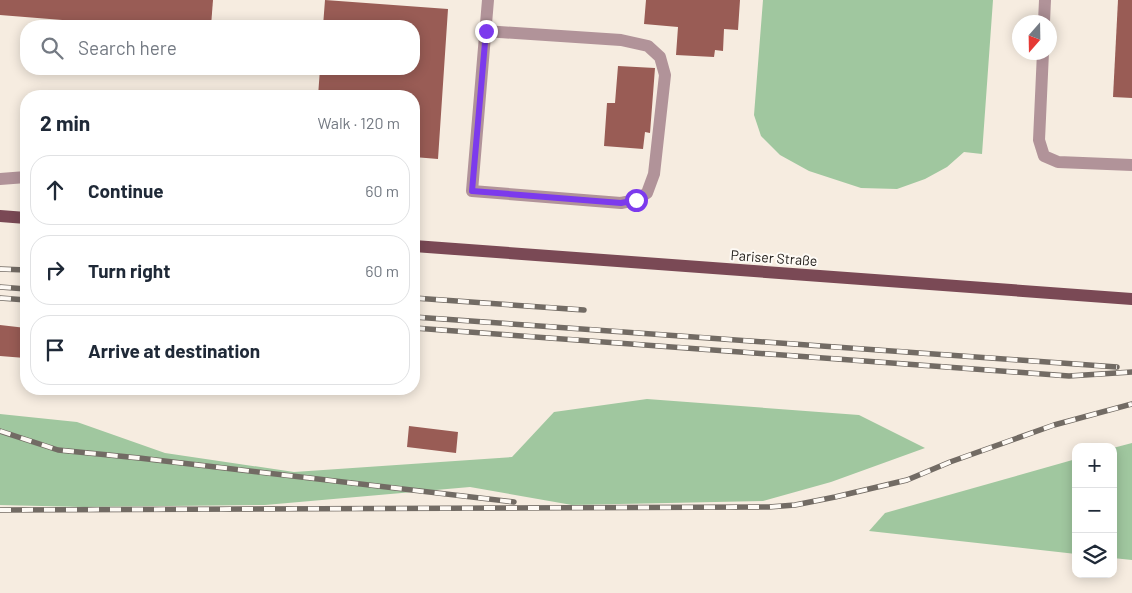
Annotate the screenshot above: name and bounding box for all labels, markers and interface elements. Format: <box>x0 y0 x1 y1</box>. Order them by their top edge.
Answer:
north arrow <box>1012 15 1057 60</box>
search box <box>20 20 420 75</box>
route end <box>475 20 498 43</box>
icon: search <box>38 34 66 62</box>
text: Search here <box>78 36 177 59</box>
text: 2 min <box>40 110 90 135</box>
text: Walk · 120 m <box>317 113 400 132</box>
icon: ahead <box>41 176 69 204</box>
text: Continue <box>88 179 164 202</box>
text: 60 m <box>365 181 399 200</box>
route start <box>625 189 648 212</box>
street label: Pariser Straße <box>730 246 818 269</box>
icon: right <box>41 256 69 284</box>
text: Turn right <box>88 259 170 282</box>
text: 60 m <box>365 261 399 280</box>
icon: arrive <box>41 336 69 364</box>
text: Arrive at destination <box>88 339 260 362</box>
map controls <box>1072 443 1117 578</box>
button: + <box>1072 443 1117 488</box>
button: − <box>1072 488 1117 533</box>
button: layers <box>1072 533 1117 578</box>

